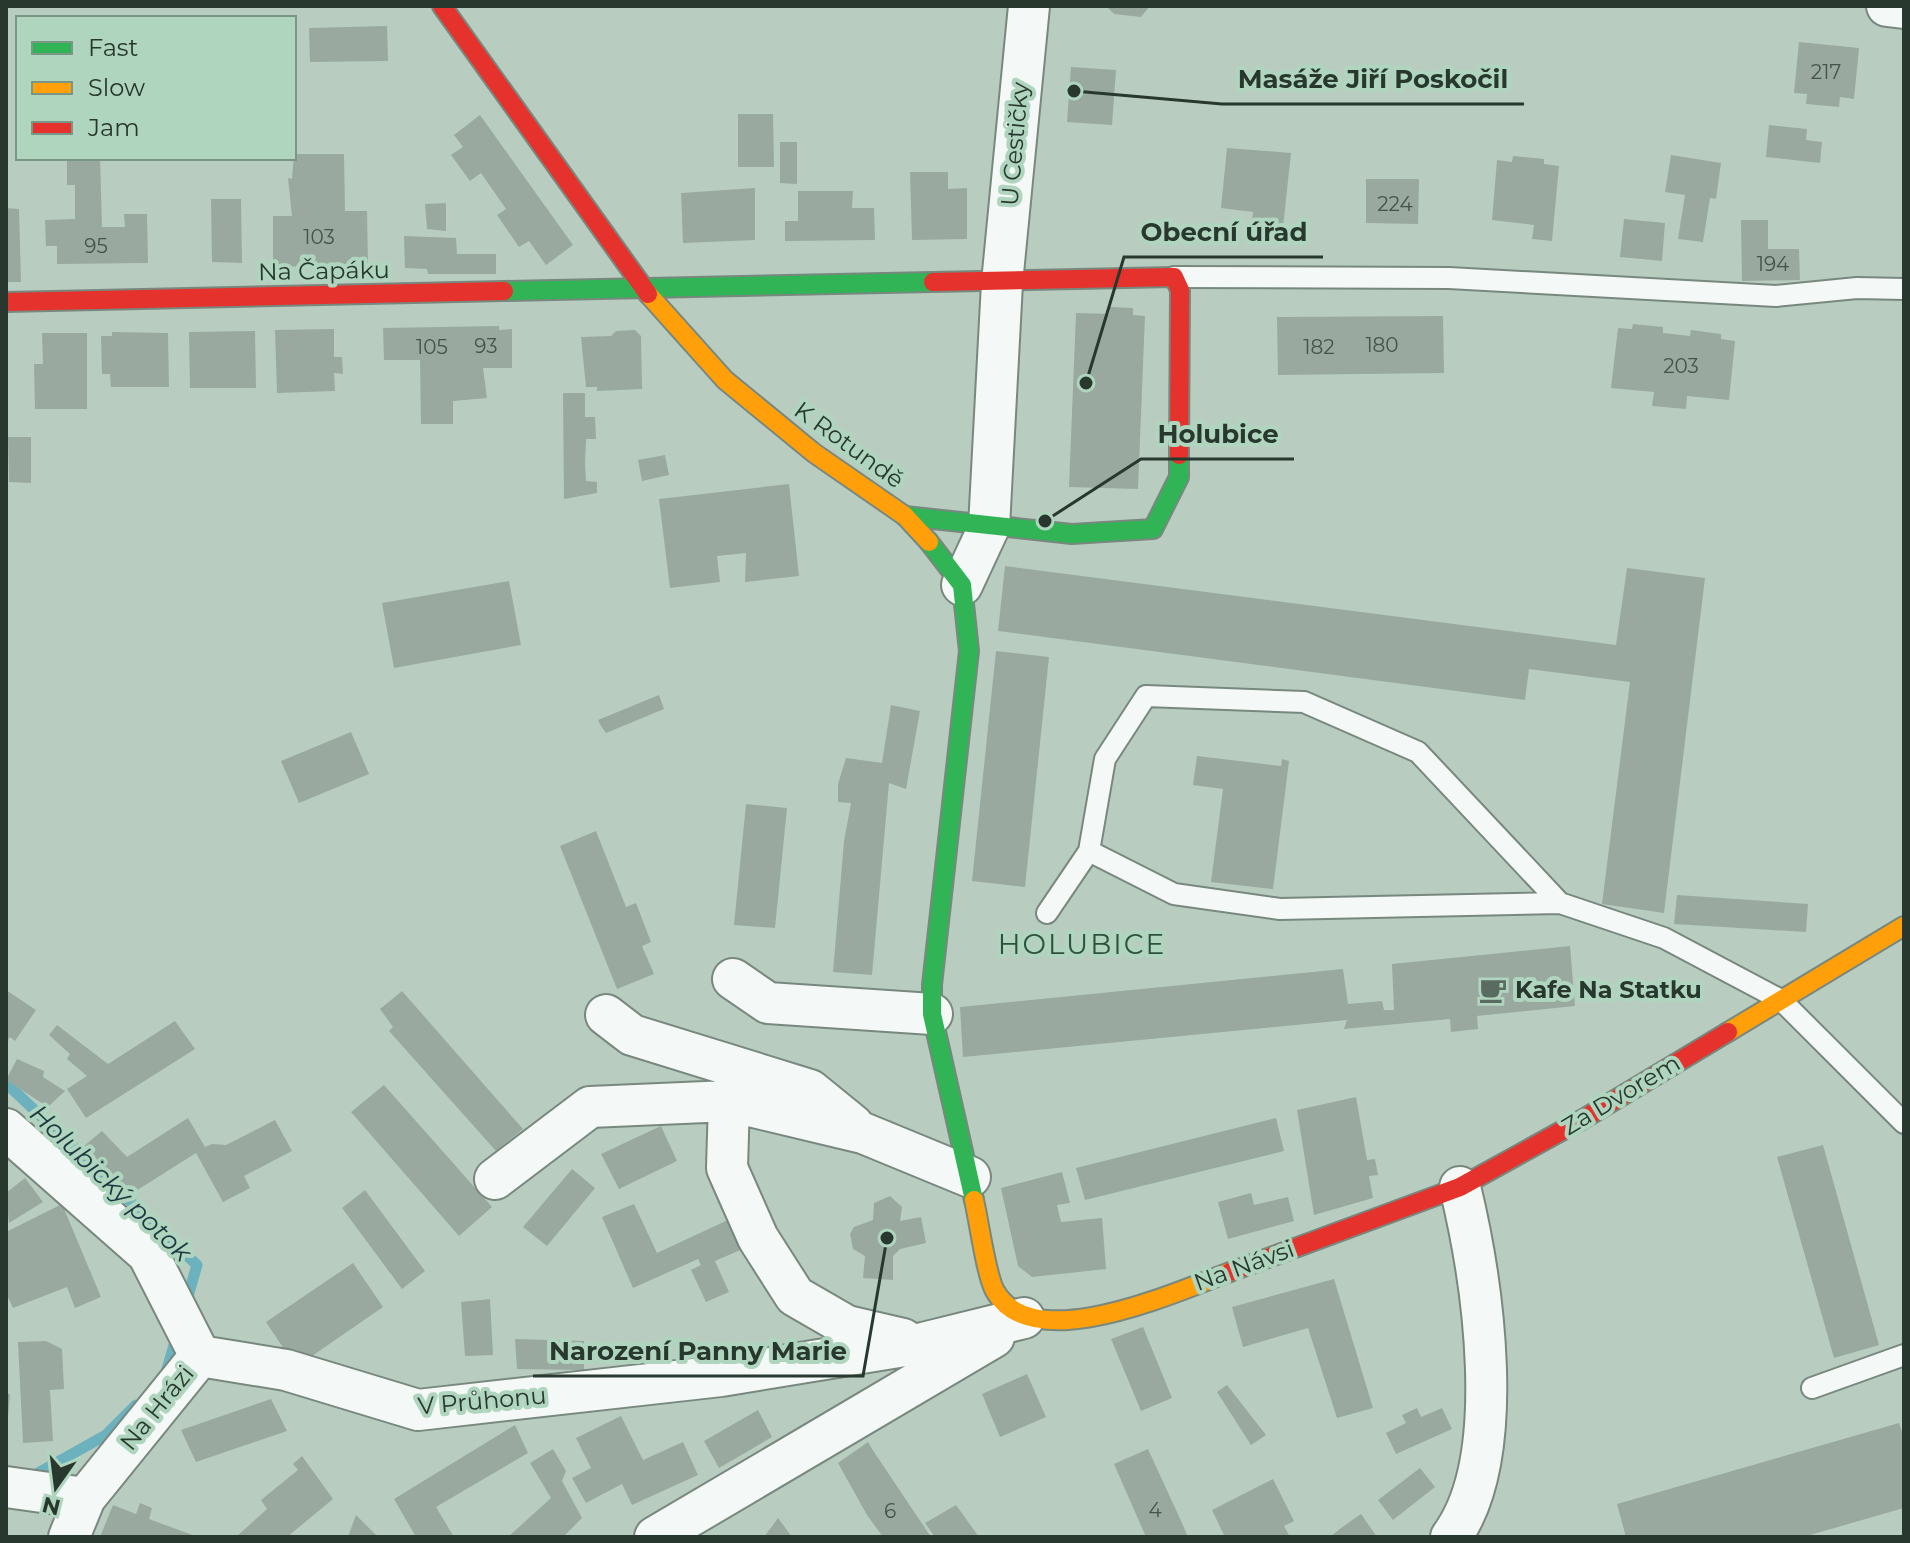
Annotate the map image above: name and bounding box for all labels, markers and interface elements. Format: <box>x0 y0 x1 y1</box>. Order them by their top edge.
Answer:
legend <box>16 16 296 160</box>
text: Fast <box>88 33 139 62</box>
callout: Masáže Jiří Poskočil <box>1222 54 1524 104</box>
house number: 217 <box>1811 60 1841 84</box>
text: Masáže Jiří Poskočil <box>1238 63 1508 95</box>
text: Slow <box>88 73 145 102</box>
street label: U Cestičky <box>995 81 1034 207</box>
text: Jam <box>87 113 140 142</box>
house number: 224 <box>1377 192 1413 216</box>
callout: Obecní úřad <box>1124 207 1323 257</box>
text: Obecní úřad <box>1141 216 1308 248</box>
house number: 103 <box>303 225 335 249</box>
house number: 95 <box>84 234 108 258</box>
house number: 194 <box>1757 252 1789 276</box>
street label: Na Čapáku <box>258 255 390 286</box>
house number: 180 <box>1365 333 1399 357</box>
house number: 93 <box>474 334 498 358</box>
house number: 105 <box>416 335 448 359</box>
house number: 182 <box>1303 335 1335 359</box>
house number: 203 <box>1663 354 1699 378</box>
street label: K Rotundě <box>789 395 910 494</box>
callout: Holubice <box>1141 409 1294 459</box>
text: Holubice <box>1157 418 1279 450</box>
district label: HOLUBICE <box>998 927 1166 961</box>
cafe icon: Kafe Na Statku <box>1478 975 1508 1005</box>
place label: Kafe Na Statku <box>1515 975 1702 1004</box>
street label: Za Dvorem <box>1556 1048 1685 1141</box>
water label: Holubický potok <box>23 1098 200 1269</box>
street label: Na Návsi <box>1190 1234 1298 1297</box>
callout: Narození Panny Marie <box>533 1326 863 1376</box>
text: Narození Panny Marie <box>549 1335 847 1367</box>
street label: Na Hrázi <box>114 1359 200 1456</box>
street label: V Průhonu <box>416 1380 548 1421</box>
north arrow <box>16 1447 96 1527</box>
text: N <box>39 1491 63 1521</box>
house number: 4 <box>1148 1498 1162 1522</box>
house number: 6 <box>884 1499 896 1523</box>

